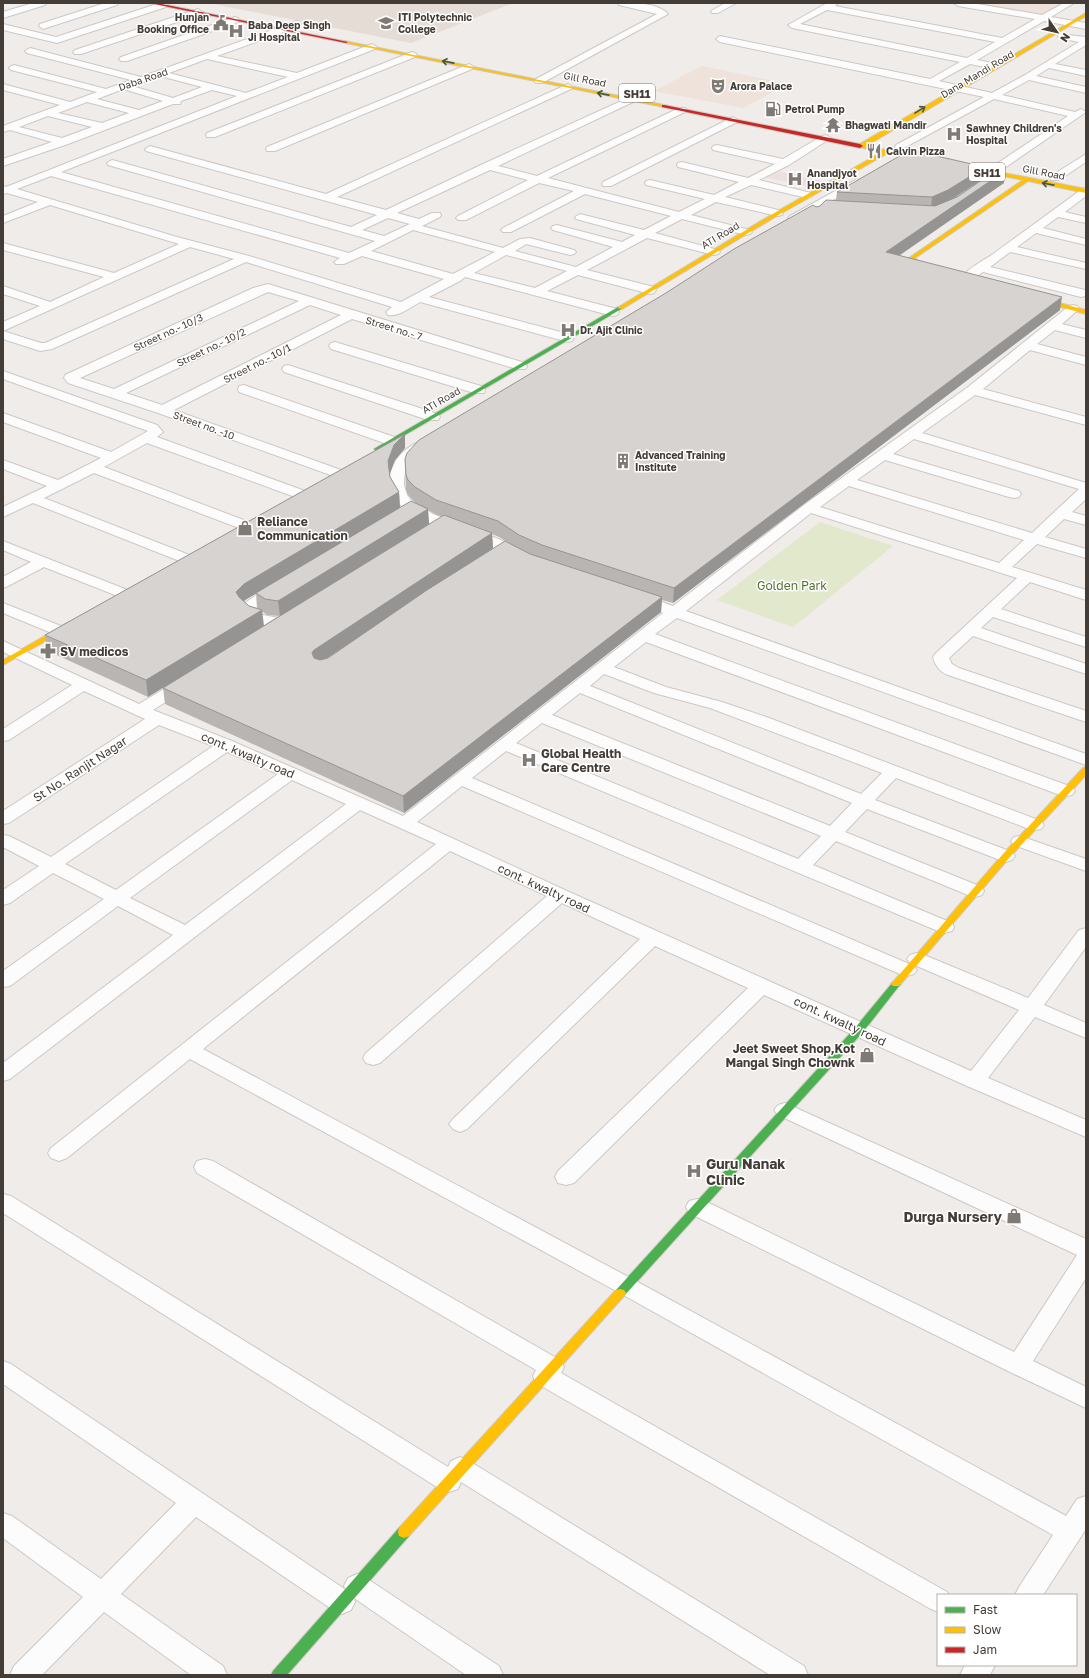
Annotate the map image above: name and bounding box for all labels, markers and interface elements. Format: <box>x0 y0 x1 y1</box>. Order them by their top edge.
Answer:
place label: Hunjan Booking Office <box>137 11 209 35</box>
place label: ITI Polytechnic College <box>398 11 472 35</box>
north arrow <box>1037 12 1077 52</box>
public building icon: Hunjan Booking Office <box>212 14 230 32</box>
school or university icon: ITI Polytechnic College <box>377 14 395 32</box>
place label: Baba Deep Singh Ji Hospital <box>248 19 331 43</box>
hospital icon: Baba Deep Singh Ji Hospital <box>227 22 245 40</box>
text: N <box>1058 31 1073 45</box>
street label: Dana Mandi Road <box>938 47 1016 101</box>
one-way arrow <box>442 58 455 66</box>
street label: Daba Road <box>117 65 169 93</box>
street label: Gill Road <box>563 69 607 89</box>
theatre icon: Arora Palace <box>709 77 727 95</box>
place label: Arora Palace <box>730 80 792 92</box>
road number: SH11 <box>619 84 655 102</box>
one-way arrow <box>596 90 609 98</box>
fuel station icon: Petrol Pump <box>764 100 782 118</box>
place label: Petrol Pump <box>785 103 845 115</box>
one-way arrow <box>914 106 926 114</box>
temple icon: Bhagwati Mandir <box>824 116 842 134</box>
place label: Bhagwati Mandir <box>845 119 927 131</box>
place label: Sawhney Children's Hospital <box>966 122 1062 146</box>
hospital icon: Sawhney Children's Hospital <box>945 125 963 143</box>
restaurant icon: Calvin Pizza <box>865 142 883 160</box>
place label: Calvin Pizza <box>886 145 945 157</box>
street label: Gill Road <box>1022 162 1066 182</box>
road number: SH11 <box>969 163 1005 181</box>
place label: Anandjyot Hospital <box>807 167 857 191</box>
hospital icon: Anandjyot Hospital <box>786 170 804 188</box>
one-way arrow <box>1042 180 1055 188</box>
street label: ATI Road <box>699 219 741 251</box>
street label: Street no.- 10/3 <box>131 311 205 353</box>
street label: Street no.- 7 <box>364 314 424 342</box>
hospital icon: Dr. Ajit Clinic <box>559 321 577 339</box>
place label: Dr. Ajit Clinic <box>580 324 643 336</box>
street label: Street no.- 10/2 <box>175 325 248 369</box>
street label: Street no.- 10/1 <box>221 341 293 385</box>
street label: ATI Road <box>420 384 462 416</box>
street label: Street no. -10 <box>172 408 236 442</box>
place label: Advanced Training Institute <box>635 449 725 473</box>
building icon: Advanced Training Institute <box>614 452 632 470</box>
place label: Reliance Communication <box>257 514 348 543</box>
shop icon: Reliance Communication <box>236 519 254 537</box>
park label: Golden Park <box>757 578 827 593</box>
pharmacy icon: SV medicos <box>39 642 57 660</box>
place label: SV medicos <box>60 644 129 659</box>
street label: cont. kwalty road <box>199 729 297 781</box>
street label: St No. Ranjit Nagar <box>30 733 130 805</box>
place label: Global Health Care Centre <box>541 746 621 775</box>
hospital icon: Global Health Care Centre <box>520 751 538 769</box>
street label: cont. kwalty road <box>495 860 593 916</box>
street label: cont. kwalty road <box>791 993 889 1049</box>
place label: Jeet Sweet Shop,Kot Mangal Singh Chownk <box>725 1041 855 1070</box>
shop icon: Jeet Sweet Shop,Kot Mangal Singh Chownk <box>858 1046 876 1064</box>
place label: Guru Nanak Clinic <box>706 1155 785 1188</box>
hospital icon: Guru Nanak Clinic <box>685 1162 703 1180</box>
shop icon: Durga Nursery <box>1005 1207 1023 1225</box>
place label: Durga Nursery <box>903 1208 1003 1225</box>
legend <box>937 1594 1077 1666</box>
text: Fast <box>973 1602 998 1617</box>
text: Slow <box>973 1622 1001 1637</box>
text: Jam <box>973 1642 997 1657</box>

